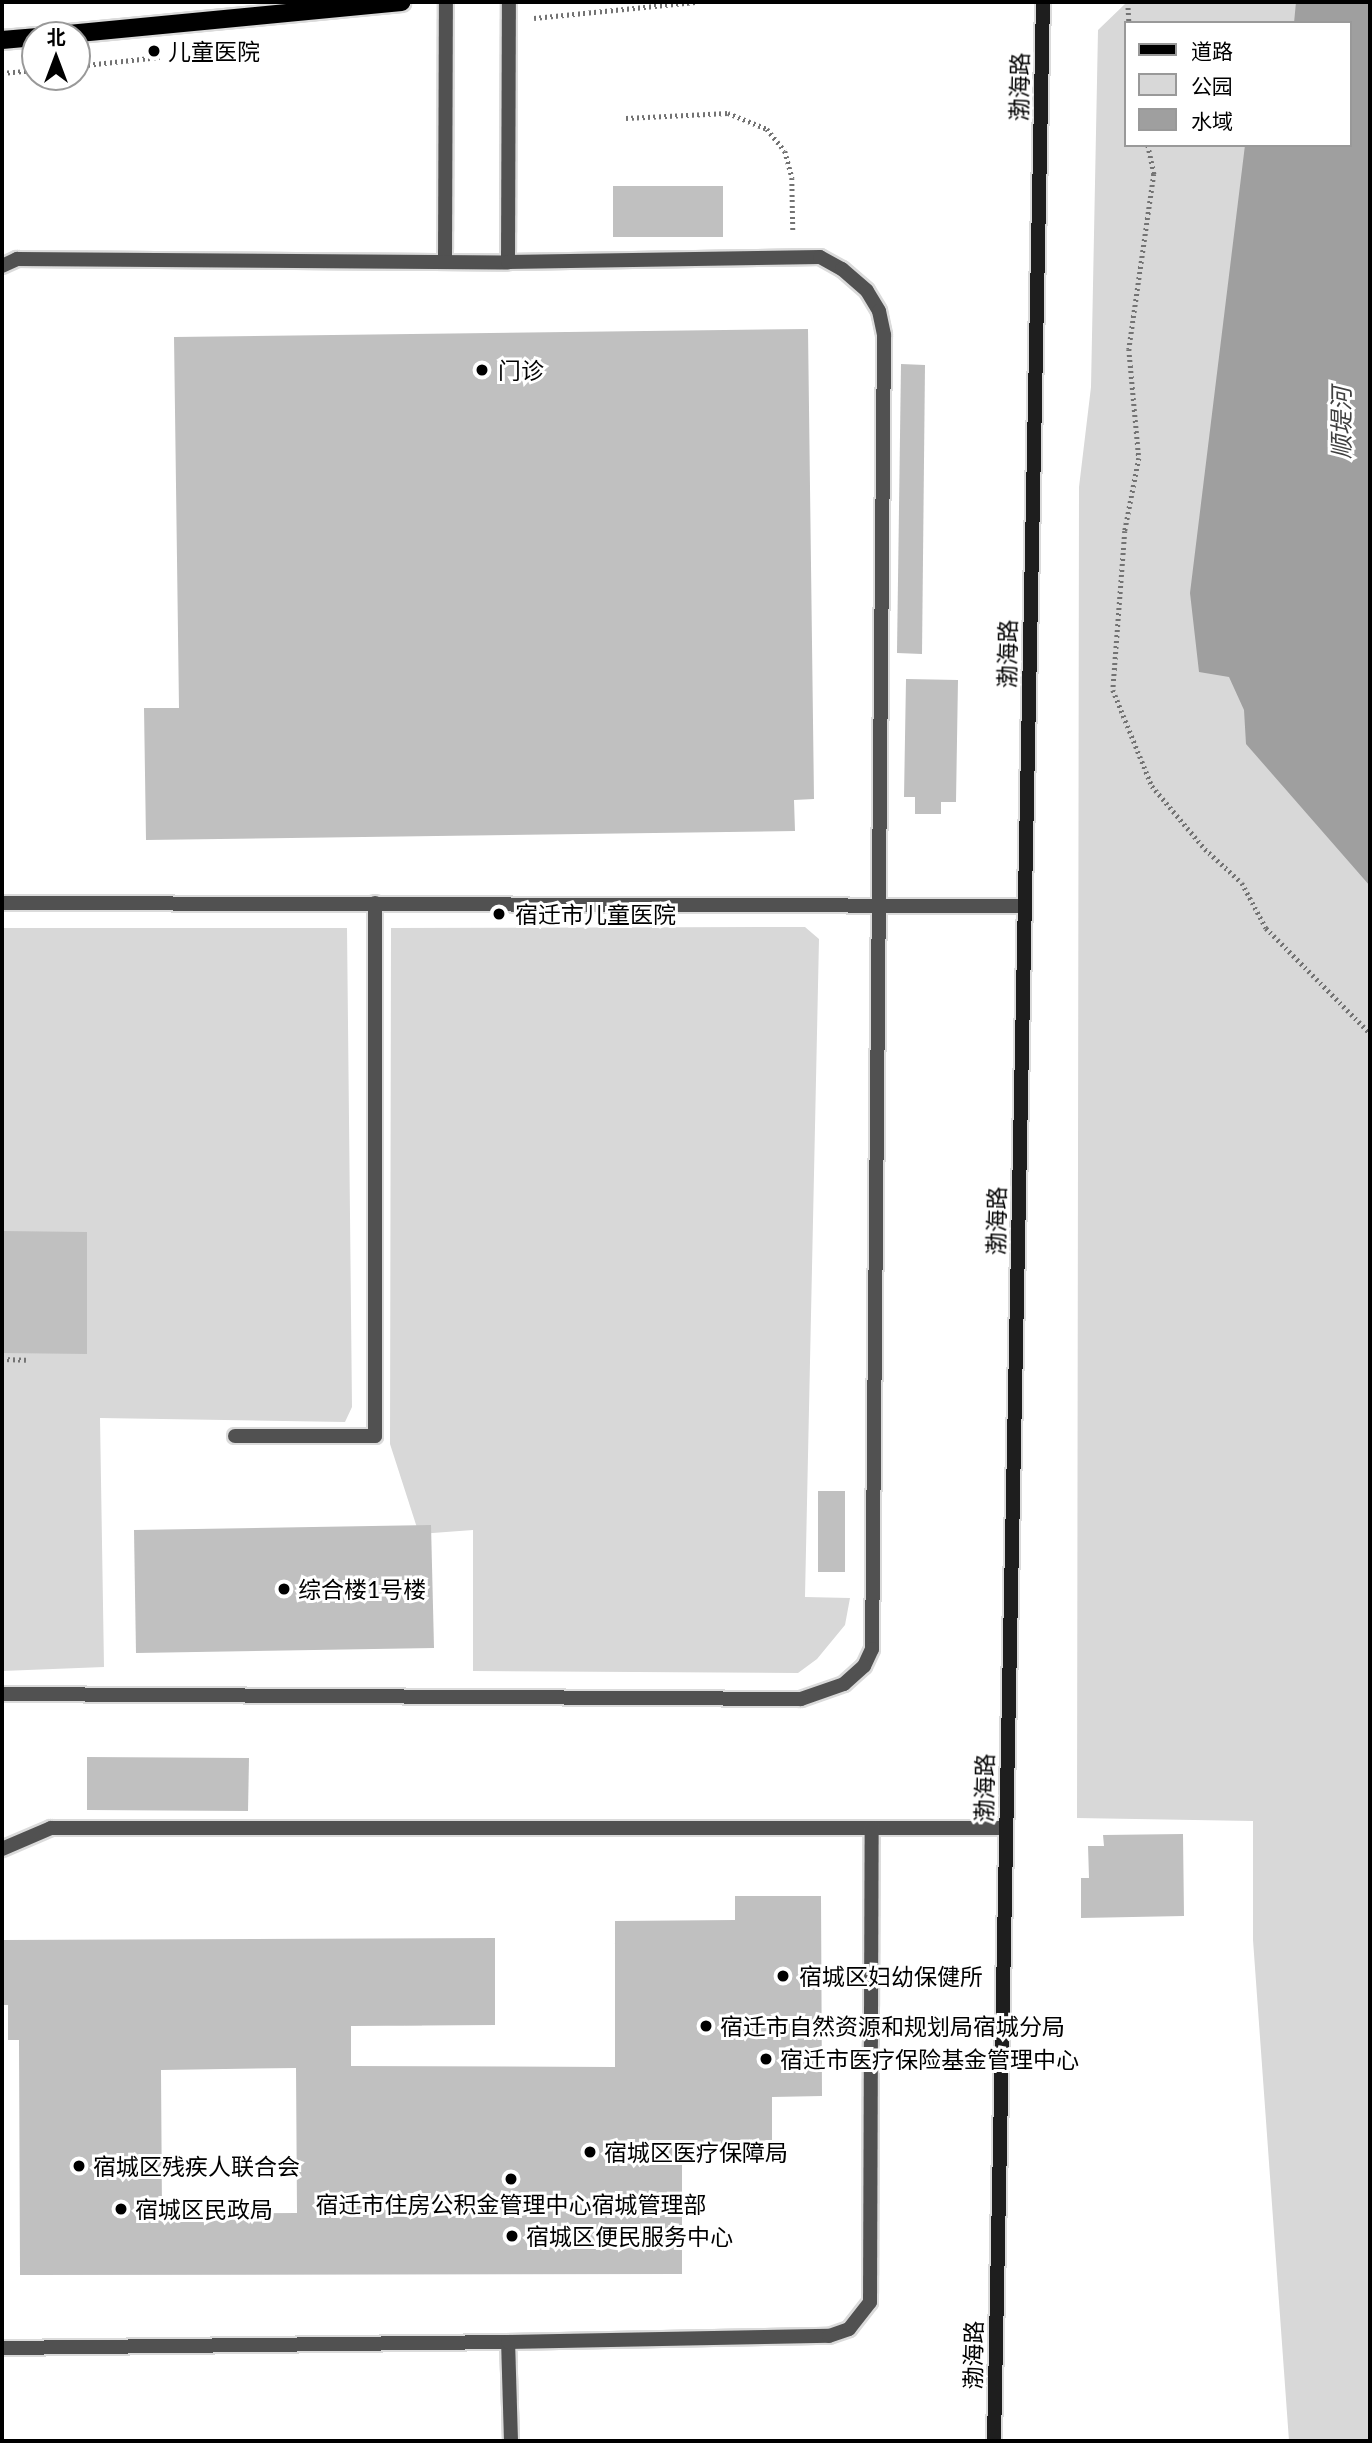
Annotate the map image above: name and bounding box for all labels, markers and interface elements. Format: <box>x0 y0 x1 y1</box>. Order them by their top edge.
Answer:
north arrow <box>21 21 91 91</box>
legend <box>1124 21 1351 147</box>
text: 北 <box>46 25 66 48</box>
place label: 儿童医院 <box>168 37 260 65</box>
text: 道路 <box>1191 38 1233 63</box>
marker: 儿童医院 <box>146 43 162 59</box>
street label: 渤海路 <box>1005 52 1033 122</box>
text: 公园 <box>1191 73 1233 98</box>
text: 水域 <box>1191 108 1233 133</box>
place label: 门诊 <box>498 356 544 384</box>
marker: 门诊 <box>472 360 492 380</box>
water label: 顺堤河 <box>1327 387 1355 459</box>
street label: 渤海路 <box>993 619 1021 689</box>
place label: 宿迁市儿童医院 <box>515 900 676 928</box>
marker: 宿迁市儿童医院 <box>489 904 509 924</box>
street label: 渤海路 <box>982 1186 1010 1256</box>
place label: 综合楼1号楼 <box>298 1575 426 1603</box>
marker: 综合楼1号楼 <box>276 1581 292 1597</box>
street label: 渤海路 <box>970 1753 998 1823</box>
place label: 宿城区妇幼保健所 <box>799 1962 983 1990</box>
marker: 宿城区妇幼保健所 <box>773 1966 793 1986</box>
place label: 宿迁市自然资源和规划局宿城分局 <box>720 2012 1065 2040</box>
marker: 宿迁市自然资源和规划局宿城分局 <box>698 2018 714 2034</box>
place label: 宿迁市医疗保险基金管理中心 <box>780 2045 1079 2073</box>
marker: 宿迁市医疗保险基金管理中心 <box>758 2051 774 2067</box>
place label: 宿城区医疗保障局 <box>604 2138 788 2166</box>
marker: 宿城区医疗保障局 <box>582 2144 598 2160</box>
place label: 宿城区残疾人联合会 <box>93 2152 300 2180</box>
marker: 宿城区残疾人联合会 <box>71 2158 87 2174</box>
marker: 宿迁市住房公积金管理中心宿城管理部 <box>503 2171 519 2187</box>
place label: 宿迁市住房公积金管理中心宿城管理部 <box>316 2190 706 2218</box>
place label: 宿城区民政局 <box>135 2195 273 2223</box>
marker: 宿城区民政局 <box>113 2201 129 2217</box>
place label: 宿城区便民服务中心 <box>526 2222 733 2250</box>
marker: 宿城区便民服务中心 <box>504 2228 520 2244</box>
street label: 渤海路 <box>959 2320 987 2390</box>

